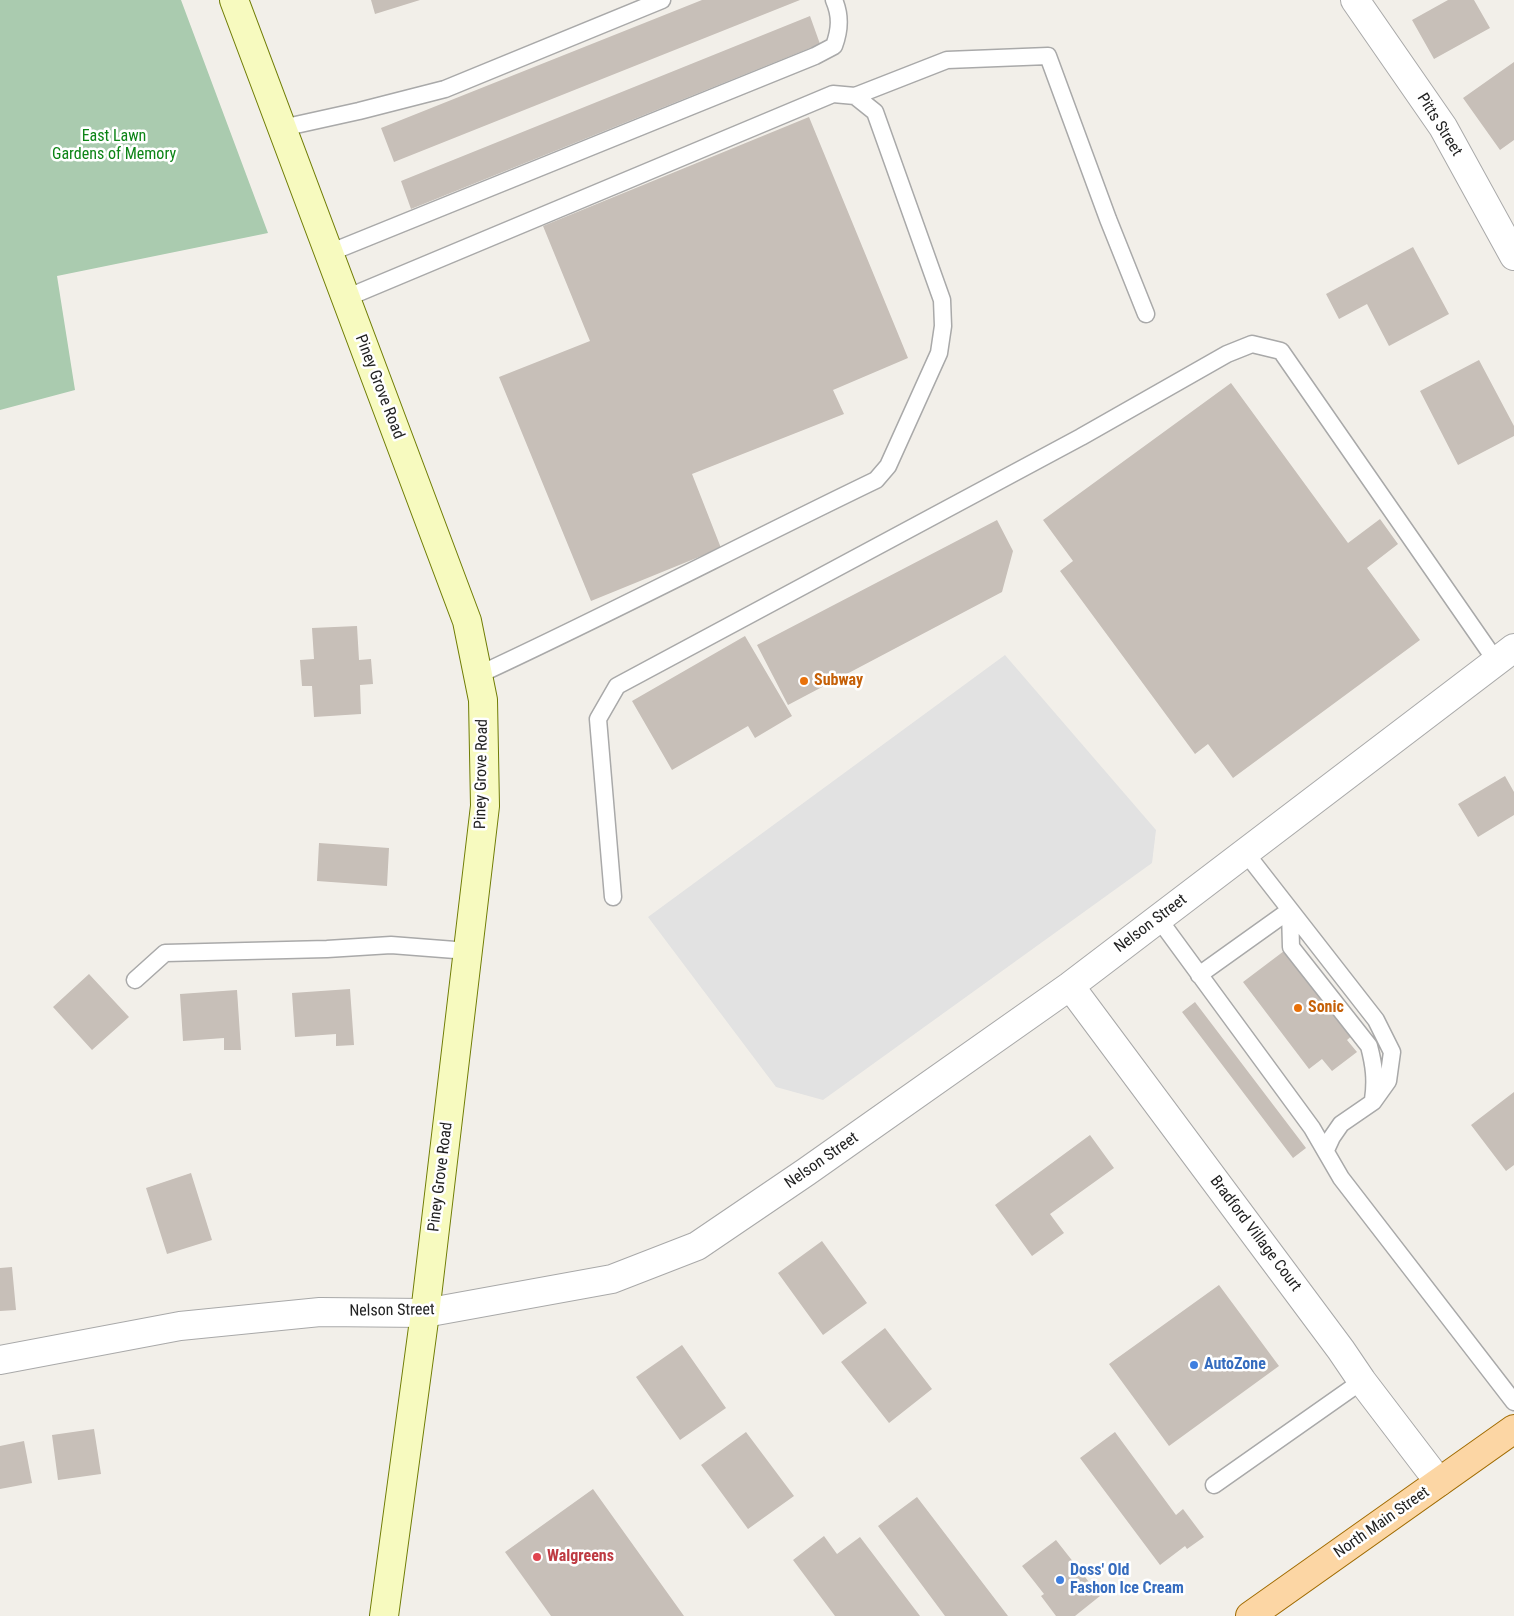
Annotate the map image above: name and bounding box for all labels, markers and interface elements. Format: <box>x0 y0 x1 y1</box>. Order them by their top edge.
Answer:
street label: Pitts Street <box>1412 90 1466 160</box>
park label: East Lawn Gardens of Memory <box>52 127 176 165</box>
street label: Piney Grove Road <box>350 332 408 442</box>
place label: Subway <box>814 671 863 691</box>
marker: Subway <box>798 675 810 687</box>
street label: Piney Grove Road <box>471 719 493 829</box>
street label: Nelson Street <box>1111 891 1191 957</box>
place label: Sonic <box>1308 998 1344 1018</box>
marker: Sonic <box>1292 1002 1304 1014</box>
street label: Piney Grove Road <box>425 1121 457 1233</box>
street label: Nelson Street <box>782 1129 862 1193</box>
street label: Bradford Village Court <box>1205 1172 1305 1296</box>
street label: Nelson Street <box>349 1301 435 1321</box>
place label: AutoZone <box>1204 1355 1266 1375</box>
marker: AutoZone <box>1188 1359 1200 1371</box>
street label: North Main Street <box>1331 1483 1433 1563</box>
place label: Walgreens <box>547 1547 614 1567</box>
marker: Walgreens <box>531 1551 543 1563</box>
place label: Doss' Old Fashon Ice Cream <box>1070 1561 1184 1599</box>
marker: Doss' Old Fashon Ice Cream <box>1054 1574 1066 1586</box>

